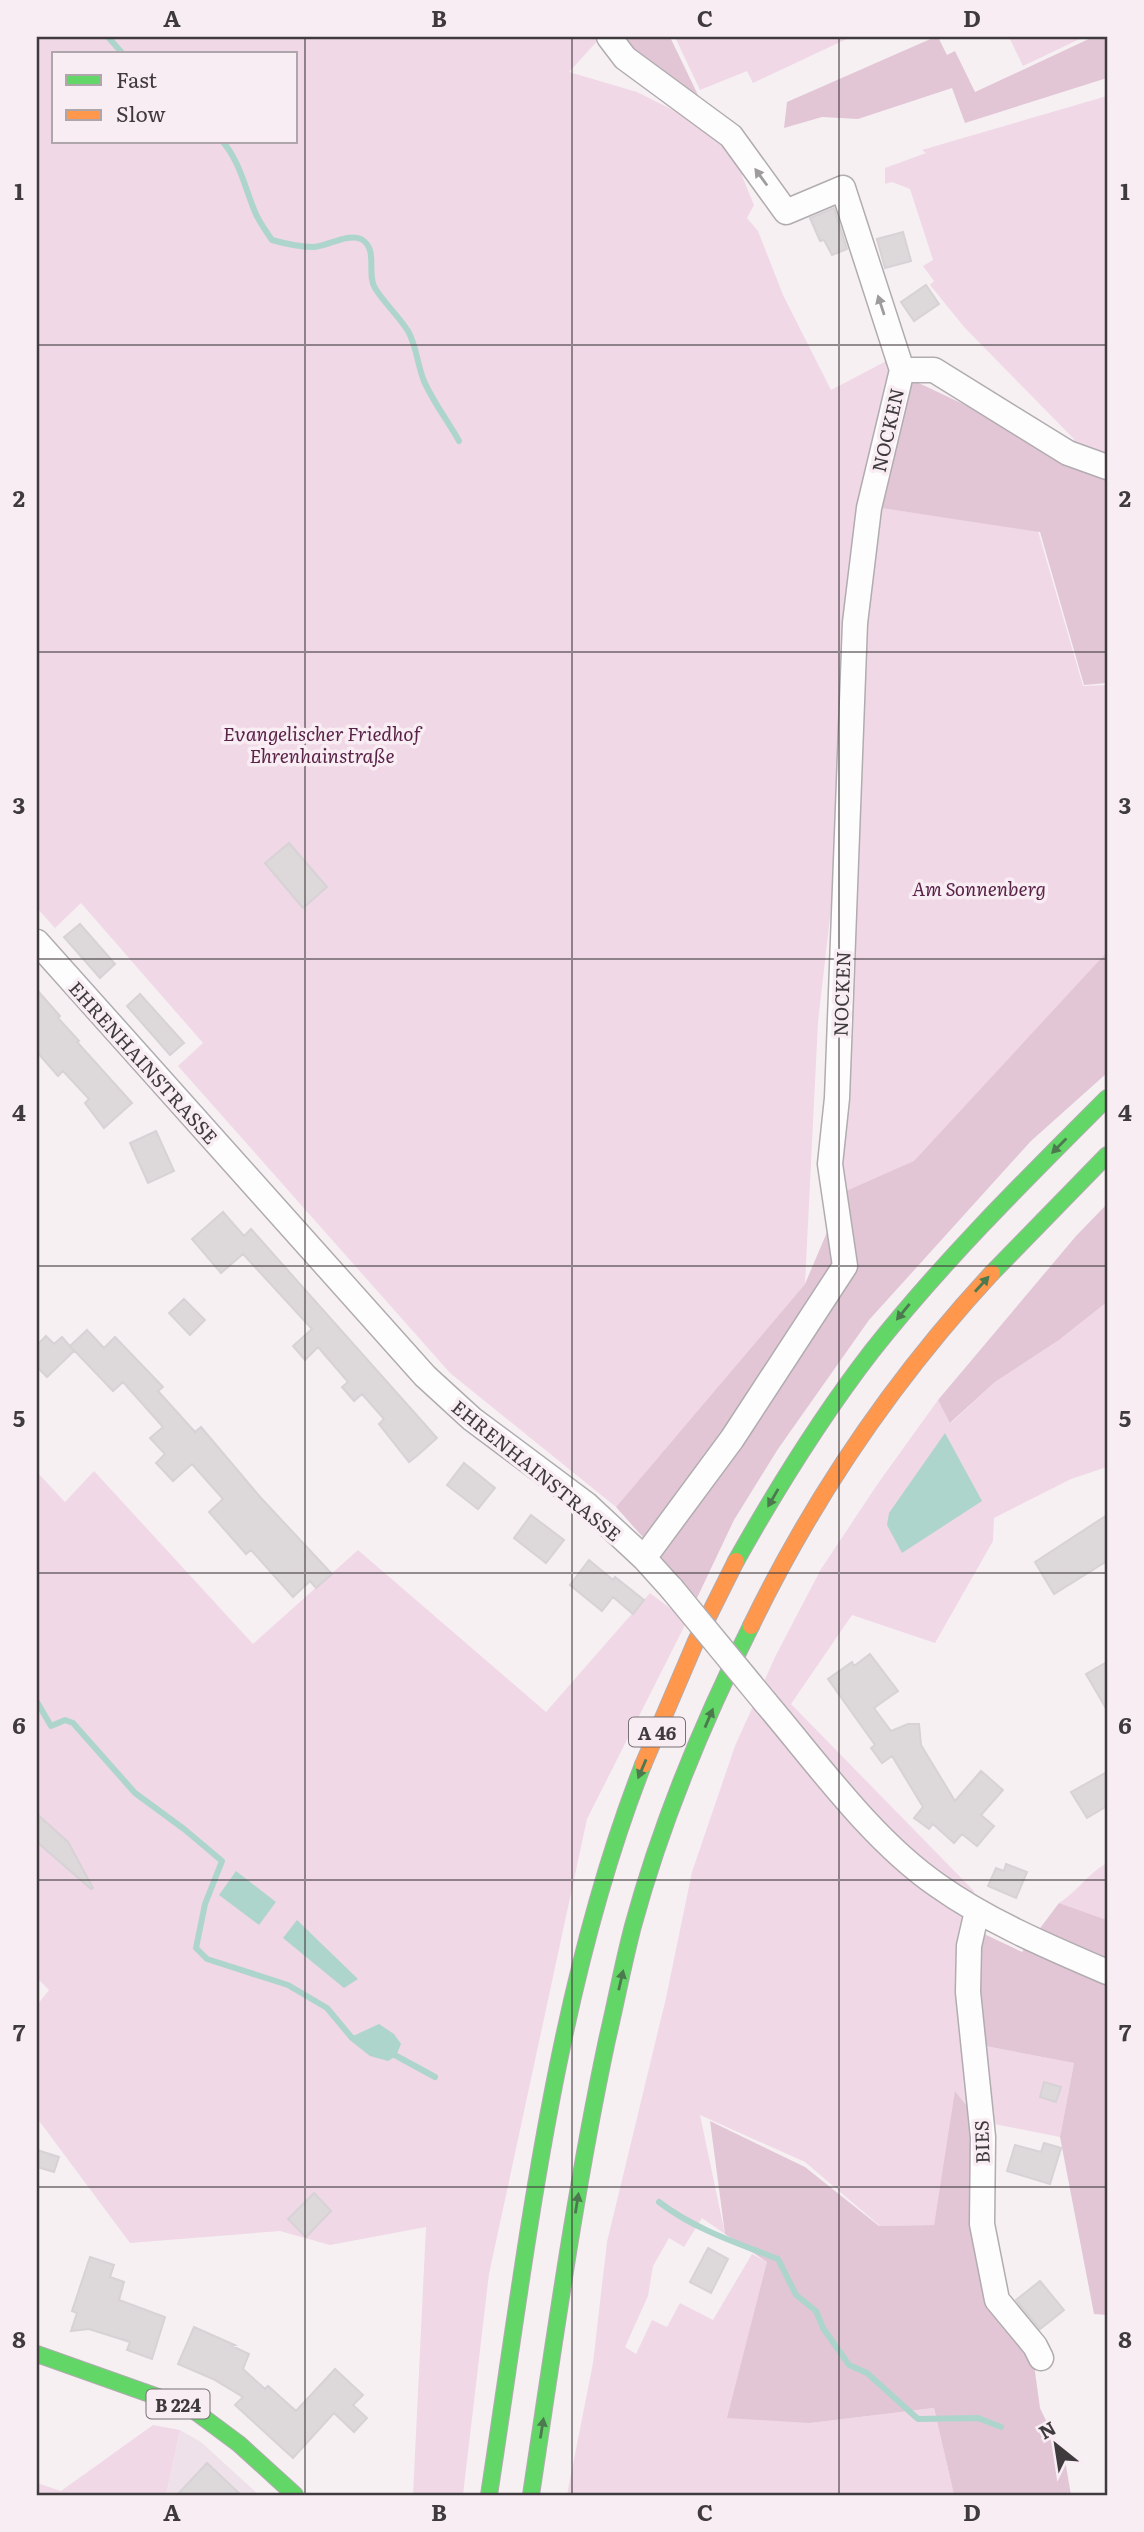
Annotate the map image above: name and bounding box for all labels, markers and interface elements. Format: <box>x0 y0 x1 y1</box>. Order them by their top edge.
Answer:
text: A <box>163 0 181 34</box>
text: B <box>431 0 447 34</box>
text: C <box>697 0 713 34</box>
text: D <box>963 0 981 34</box>
legend <box>52 52 298 144</box>
text: Fast <box>116 63 157 94</box>
text: Slow <box>116 97 166 128</box>
one-way arrow <box>754 168 768 186</box>
text: 1 <box>14 173 24 207</box>
text: 1 <box>1120 173 1130 207</box>
one-way arrow <box>875 295 885 316</box>
street label: NOCKEN <box>864 385 910 475</box>
text: 2 <box>13 480 25 514</box>
text: 2 <box>1119 480 1131 514</box>
park label: Evangelischer Friedhof Ehrenhainstraße <box>223 719 423 769</box>
text: 3 <box>13 787 25 821</box>
text: 3 <box>1119 787 1131 821</box>
park label: Am Sonnenberg <box>912 874 1046 902</box>
street label: NOCKEN <box>826 951 856 1037</box>
street label: EHRENHAINSTRASSE <box>63 974 225 1150</box>
text: 4 <box>12 1094 26 1128</box>
text: 4 <box>1118 1094 1132 1128</box>
one-way arrow <box>1051 1138 1067 1154</box>
one-way arrow <box>973 1276 989 1293</box>
one-way arrow <box>896 1302 911 1320</box>
street label: EHRENHAINSTRASSE <box>446 1393 628 1547</box>
text: 5 <box>13 1400 25 1434</box>
text: 5 <box>1119 1400 1131 1434</box>
one-way arrow <box>767 1489 779 1508</box>
text: 6 <box>12 1707 26 1741</box>
text: 6 <box>1118 1707 1132 1741</box>
one-way arrow <box>703 1708 714 1729</box>
road number: A 46 <box>629 1717 685 1746</box>
one-way arrow <box>636 1758 647 1779</box>
one-way arrow <box>616 1969 627 1991</box>
text: 7 <box>13 2014 26 2048</box>
text: 7 <box>1119 2014 1132 2048</box>
street label: BIES <box>966 2120 996 2164</box>
one-way arrow <box>572 2192 583 2214</box>
text: 8 <box>12 2321 26 2355</box>
text: 8 <box>1118 2321 1132 2355</box>
road number: B 224 <box>146 2390 210 2418</box>
north arrow <box>1021 2410 1092 2480</box>
text: N <box>1033 2413 1061 2446</box>
one-way arrow <box>537 2417 548 2439</box>
text: A <box>163 2494 181 2528</box>
text: B <box>431 2494 447 2528</box>
text: C <box>697 2494 713 2528</box>
text: D <box>963 2494 981 2528</box>

